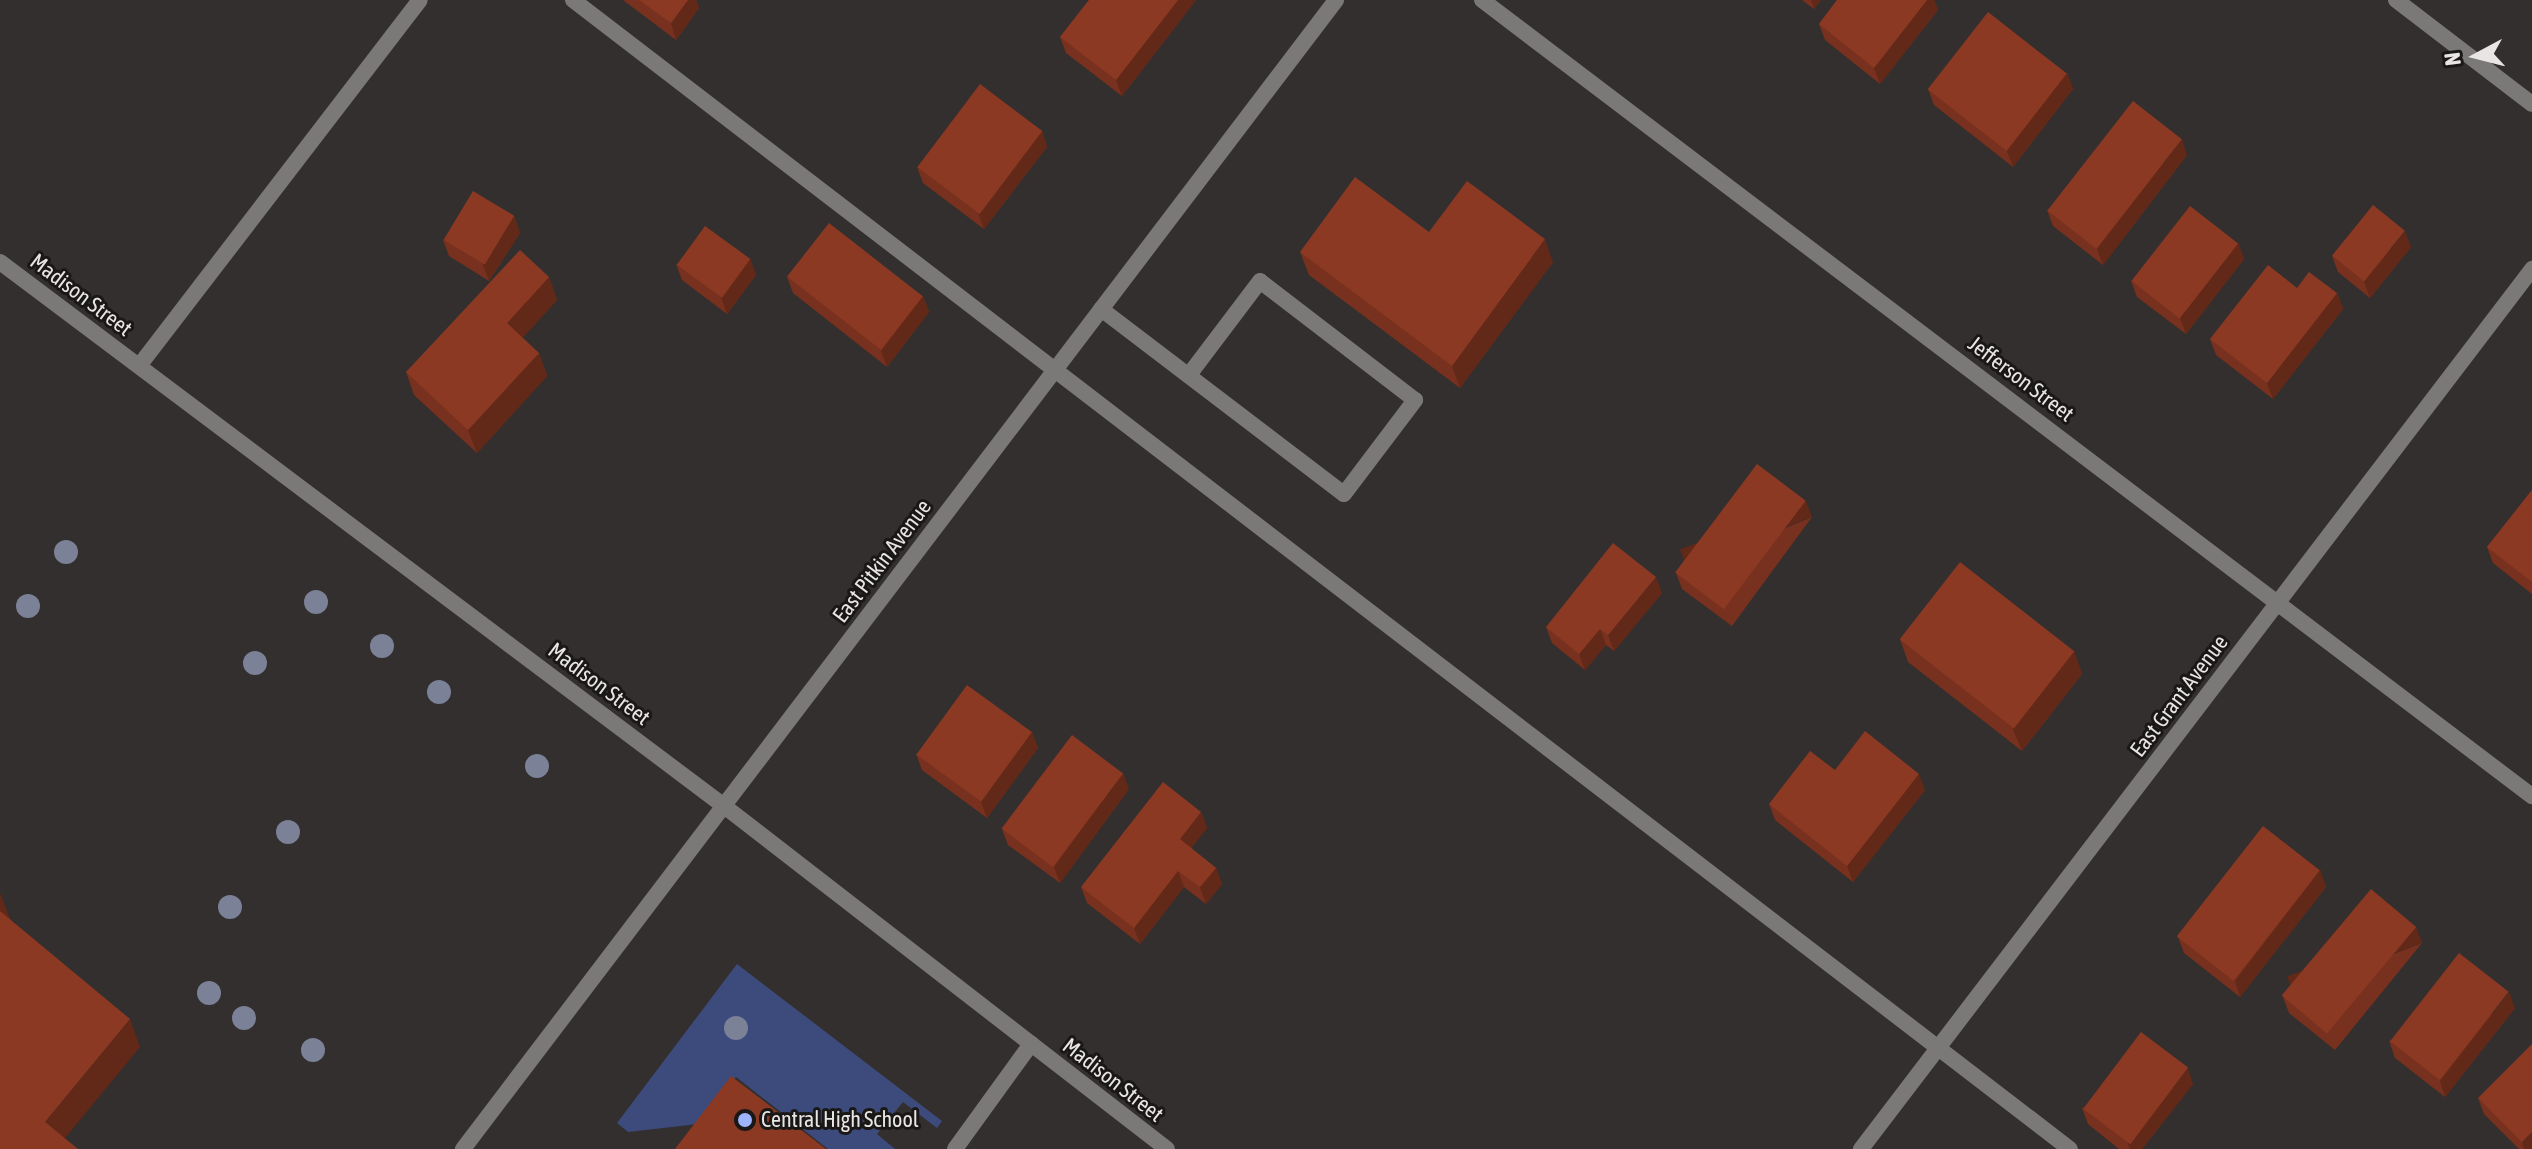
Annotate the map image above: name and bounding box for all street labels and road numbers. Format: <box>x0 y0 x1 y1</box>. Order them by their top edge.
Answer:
street label: Madison Street <box>25 248 137 342</box>
street label: Jefferson Street <box>1963 331 2079 427</box>
street label: East Pitkin Avenue <box>827 494 937 628</box>
street label: East Grant Avenue <box>2125 630 2233 762</box>
street label: Madison Street <box>543 637 655 731</box>
street label: Madison Street <box>1057 1032 1169 1128</box>

